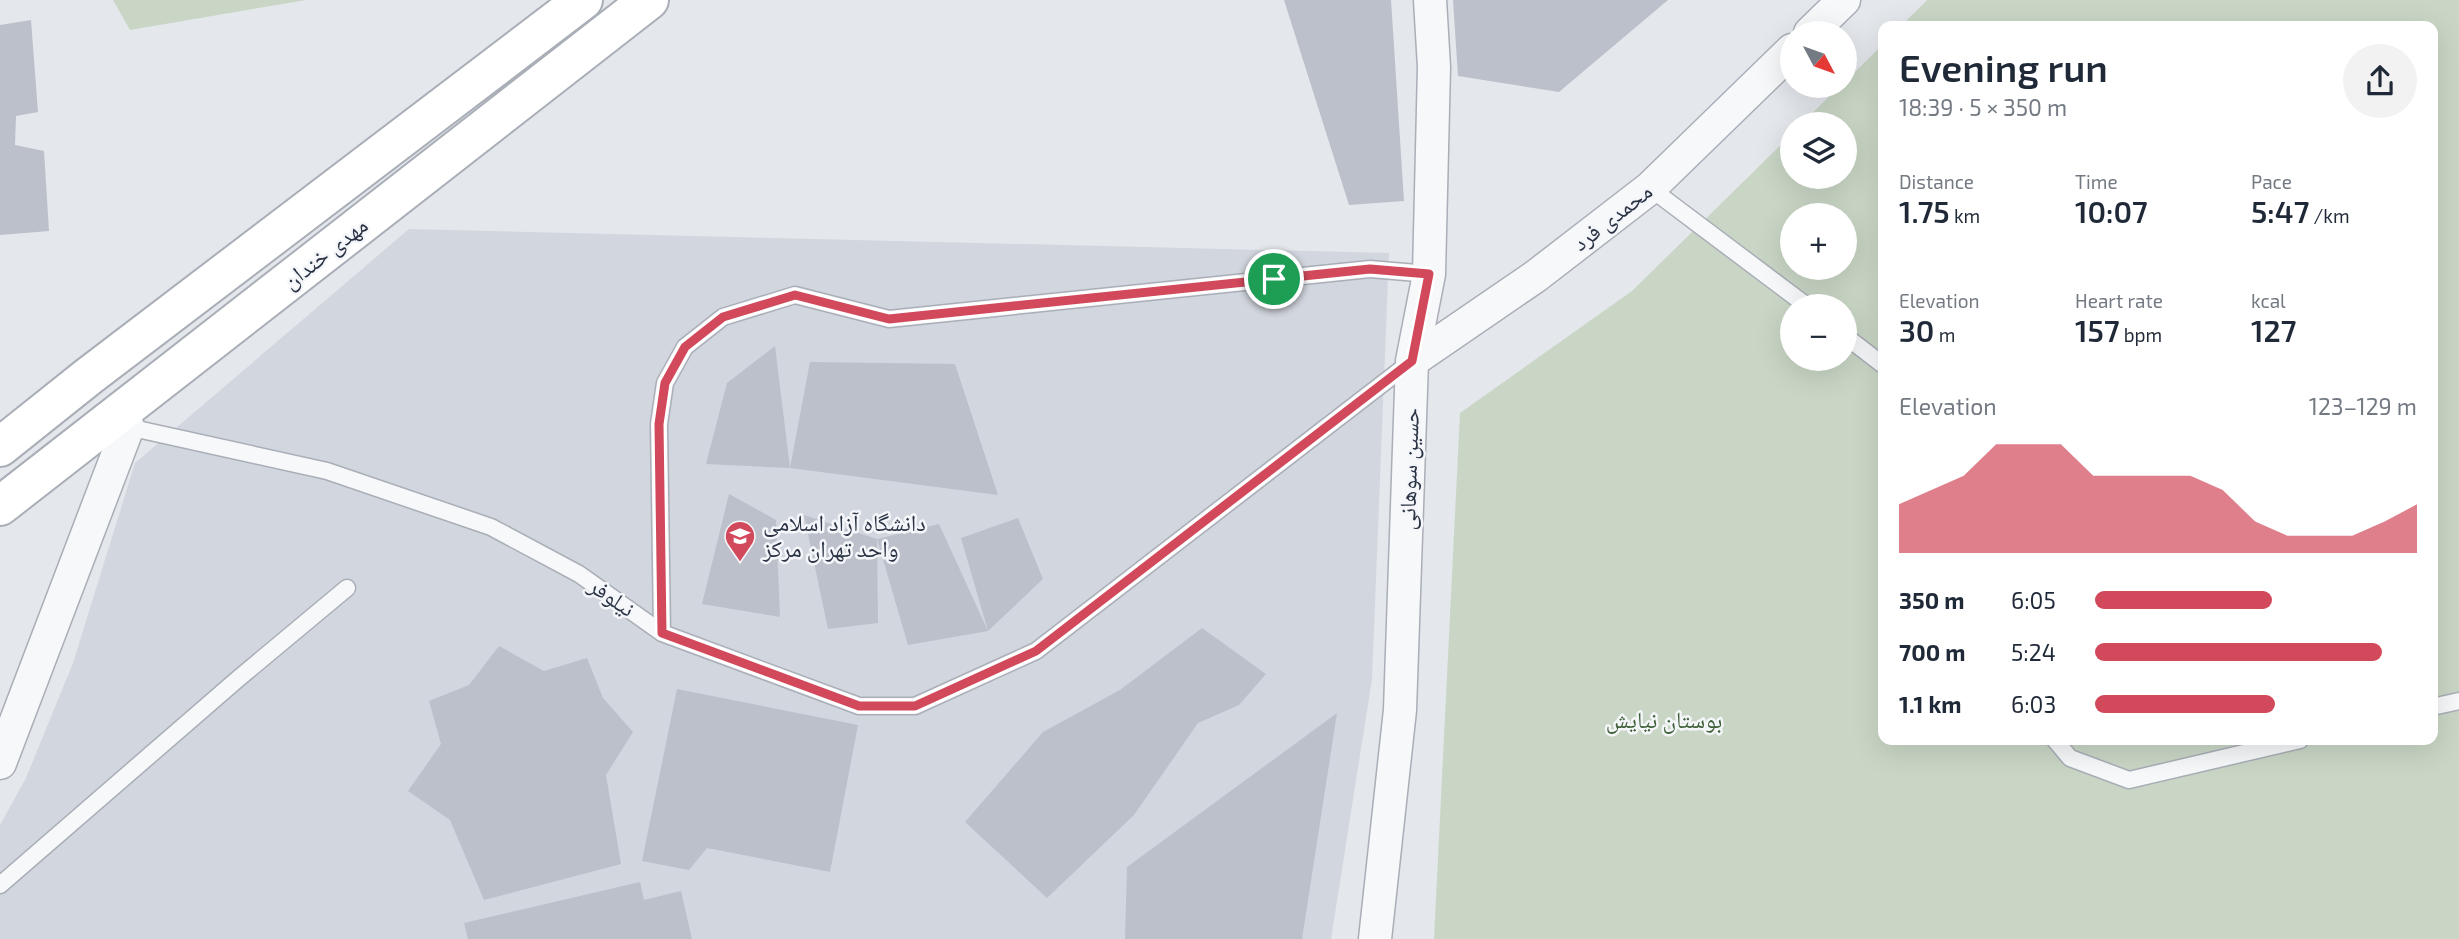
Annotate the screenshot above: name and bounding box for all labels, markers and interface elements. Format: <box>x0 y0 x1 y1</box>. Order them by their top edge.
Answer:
north arrow <box>1780 21 1857 98</box>
map controls <box>1780 21 1857 371</box>
text: Evening run <box>1899 44 2108 90</box>
button: share <box>2343 44 2417 118</box>
text: 18:39 · 5 × 350 m <box>1899 93 2067 121</box>
button: layers <box>1780 112 1857 189</box>
text: Distance <box>1899 170 1974 193</box>
text: Time <box>2075 170 2118 193</box>
text: Pace <box>2251 170 2292 193</box>
street label: محمدی فرد <box>1566 176 1658 257</box>
text: 1.75 <box>1899 193 1950 229</box>
text: 10:07 <box>2075 193 2148 229</box>
text: 5:47 <box>2251 193 2309 229</box>
button: + <box>1780 203 1857 280</box>
text: km <box>1950 204 1980 227</box>
text: /km <box>2309 204 2350 227</box>
street label: مهدی خندان <box>276 210 373 295</box>
pin <box>1244 249 1304 309</box>
icon: arrive <box>1255 260 1293 298</box>
text: Elevation <box>1899 289 1980 312</box>
text: Heart rate <box>2075 289 2163 312</box>
text: kcal <box>2251 289 2286 312</box>
button: − <box>1780 294 1857 371</box>
text: 30 <box>1899 312 1934 348</box>
text: 157 <box>2075 312 2120 348</box>
text: 127 <box>2251 312 2296 348</box>
text: m <box>1934 323 1955 346</box>
text: bpm <box>2120 323 2162 346</box>
text: Elevation <box>1899 392 1997 420</box>
text: 123–129 m <box>2309 392 2417 420</box>
street label: حسین سوهانی <box>1392 407 1425 531</box>
place label: دانشگاه آزاد اسلامی واحد تهران مرکز <box>762 508 926 563</box>
school or university icon: دانشگاه آزاد اسلامی واحد تهران مرکز <box>723 519 757 563</box>
street label: نیلوفر <box>583 570 641 622</box>
text: 350 m <box>1899 586 1964 614</box>
text: 6:05 <box>2011 586 2056 614</box>
text: 700 m <box>1899 638 1965 666</box>
text: 5:24 <box>2011 638 2056 666</box>
text: 1.1 km <box>1899 690 1962 718</box>
text: 6:03 <box>2011 690 2056 718</box>
park label: بوستان نیایش <box>1606 705 1722 734</box>

